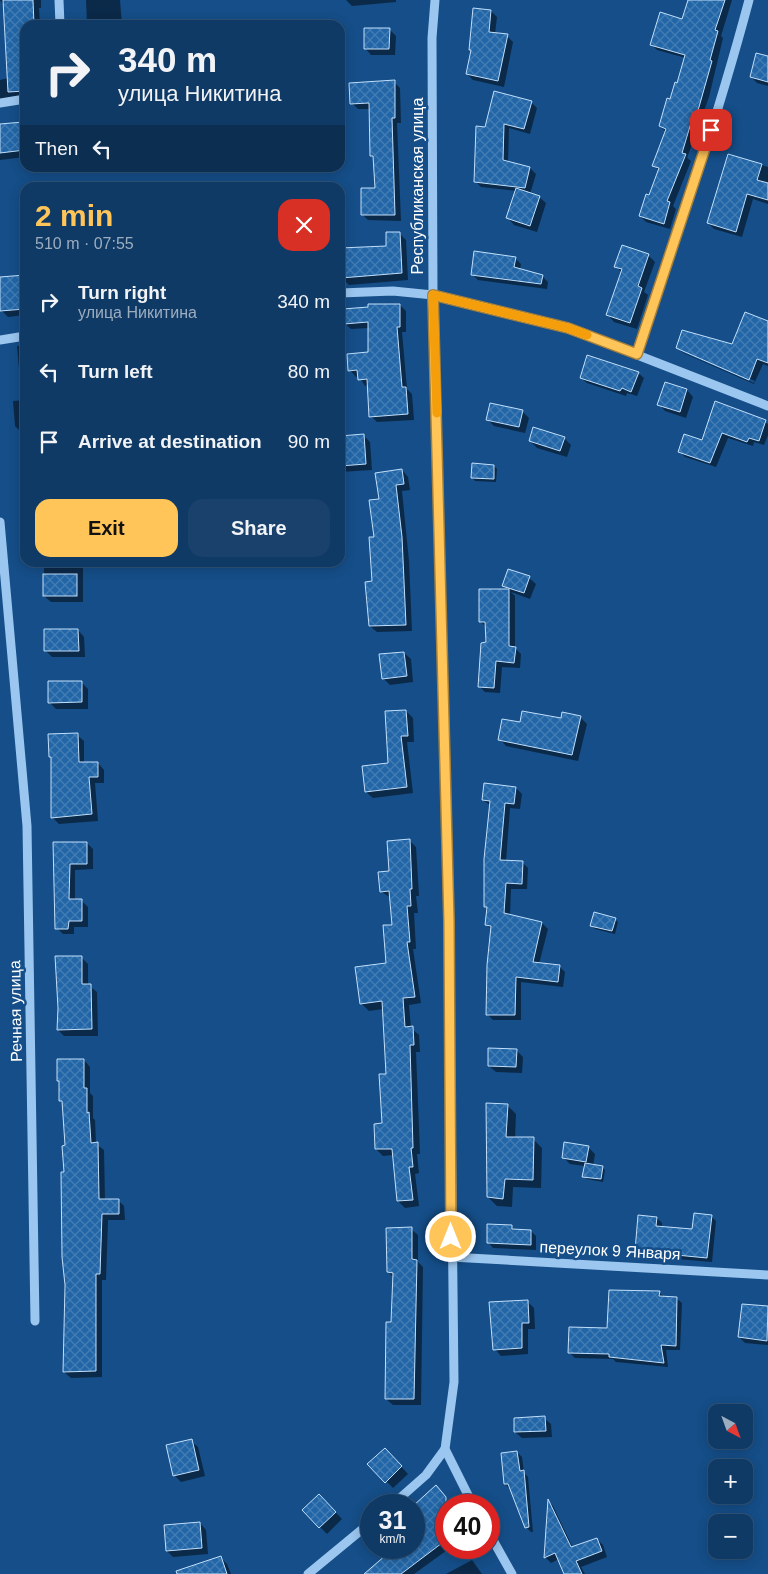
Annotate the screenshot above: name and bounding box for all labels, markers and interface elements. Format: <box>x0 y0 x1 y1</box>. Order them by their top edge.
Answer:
icon: right <box>35 40 100 105</box>
text: 340 m <box>118 40 217 79</box>
text: улица Никитина <box>118 81 281 106</box>
street label: Республиканская улица <box>409 97 426 274</box>
pin <box>690 109 732 151</box>
icon: arrive <box>697 116 725 144</box>
icon: left <box>88 135 116 163</box>
text: Then <box>35 138 78 159</box>
text: 2 min <box>35 199 113 232</box>
button: close <box>278 199 330 251</box>
text: 510 m · 07:55 <box>35 235 134 252</box>
text: Turn right <box>78 282 166 303</box>
icon: right <box>35 288 63 316</box>
text: 340 m <box>277 291 330 312</box>
text: улица Никитина <box>78 304 197 321</box>
icon: left <box>35 358 63 386</box>
text: Turn left <box>78 361 153 382</box>
text: 80 m <box>288 361 330 382</box>
icon: arrive <box>35 428 63 456</box>
text: Arrive at destination <box>78 431 262 452</box>
text: 90 m <box>288 431 330 452</box>
button: Exit <box>35 499 178 557</box>
button: Share <box>188 499 330 557</box>
street label: Речная улица <box>6 960 25 1062</box>
position arrow <box>424 1210 476 1262</box>
street label: переулок 9 Января <box>539 1238 681 1263</box>
north arrow <box>708 1404 752 1449</box>
map controls <box>708 1404 753 1559</box>
button: + <box>708 1459 753 1504</box>
speed limit sign: 40 <box>435 1494 500 1559</box>
text: 31 <box>379 1506 406 1534</box>
button: − <box>708 1514 753 1559</box>
text: km/h <box>379 1532 406 1546</box>

